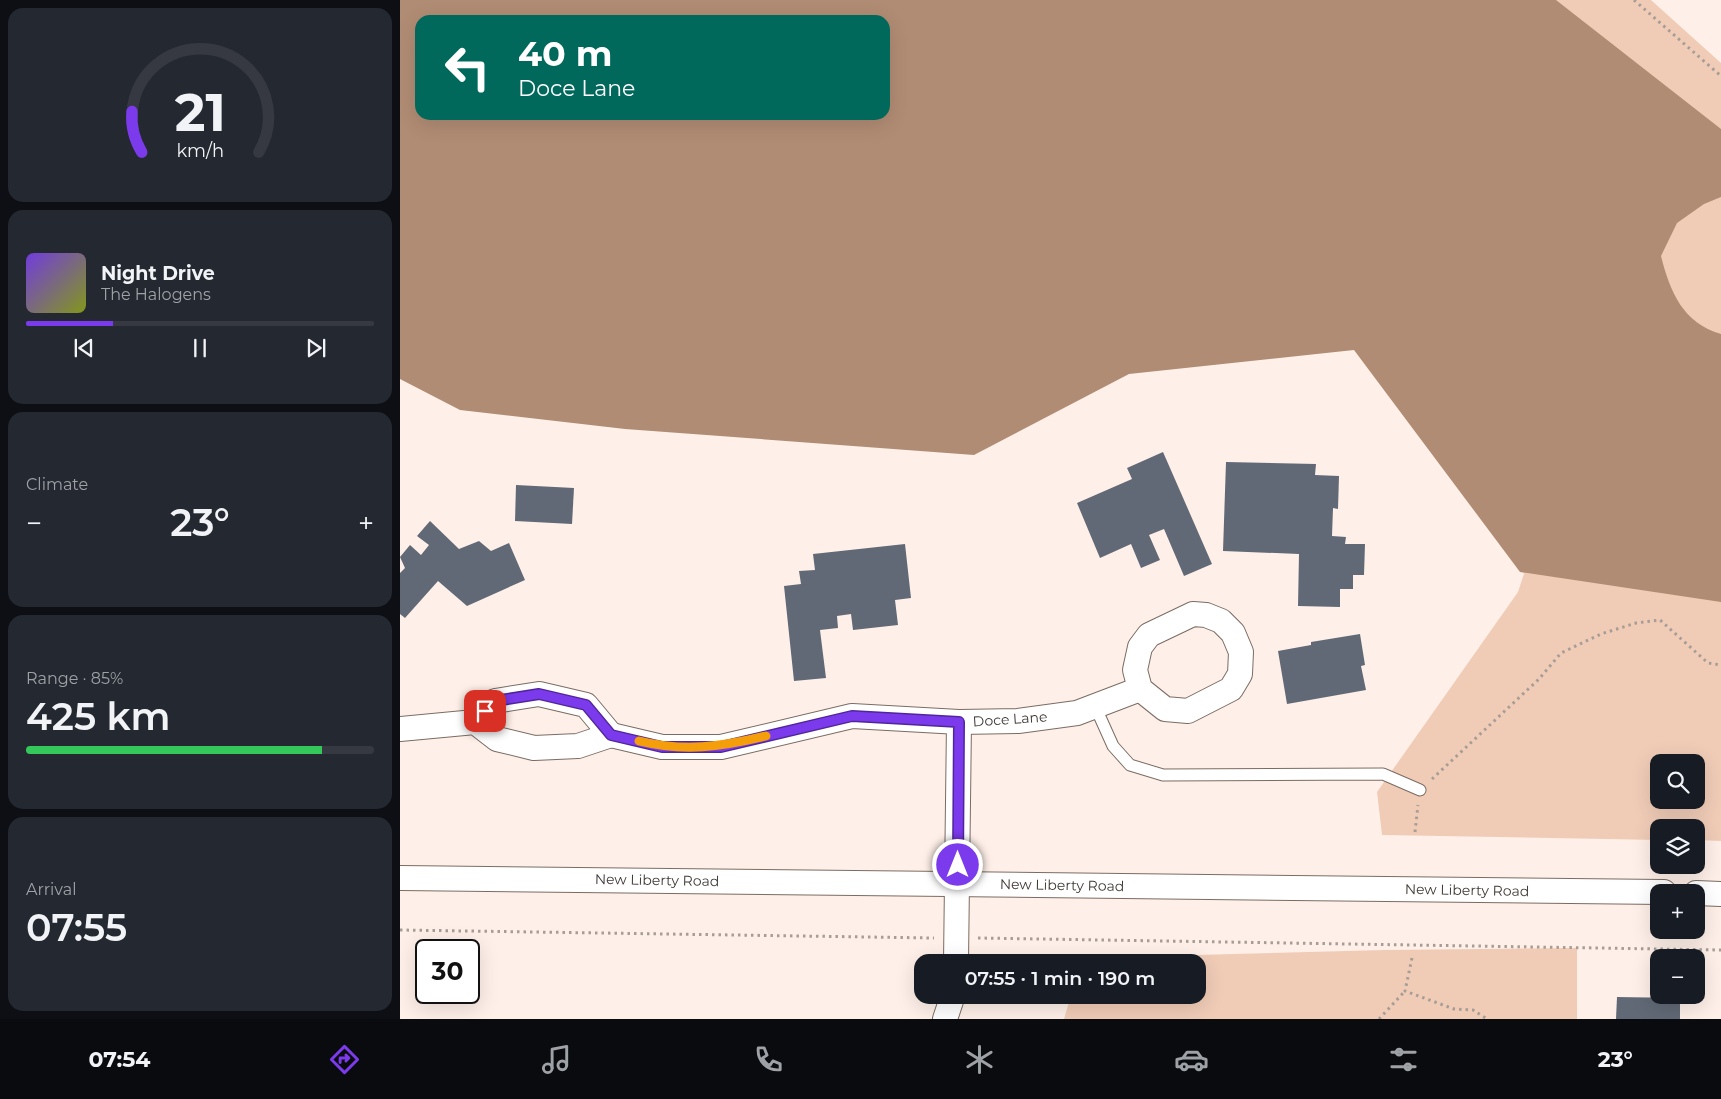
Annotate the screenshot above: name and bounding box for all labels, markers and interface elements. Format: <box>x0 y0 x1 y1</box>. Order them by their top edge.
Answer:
text: 40 m <box>518 32 613 75</box>
icon: left <box>435 35 500 100</box>
text: Doce Lane <box>518 75 635 102</box>
text: 21 <box>174 81 226 144</box>
text: km/h <box>176 140 224 161</box>
text: Night Drive <box>101 262 215 285</box>
text: The Halogens <box>101 285 211 304</box>
icon: previous <box>70 334 98 362</box>
icon: pause <box>186 334 214 362</box>
icon: next <box>302 334 330 362</box>
text: Climate <box>26 475 88 494</box>
text: 23° <box>170 499 230 546</box>
text: − <box>26 506 42 540</box>
text: + <box>358 506 374 540</box>
text: Range · 85% <box>26 669 123 688</box>
pin <box>464 690 506 732</box>
text: 425 km <box>26 693 171 740</box>
icon: arrive <box>471 697 499 725</box>
street label: Doce Lane <box>972 707 1048 731</box>
map controls <box>1650 754 1705 1004</box>
button: search <box>1650 754 1705 809</box>
button: layers <box>1650 819 1705 874</box>
position arrow <box>931 838 983 890</box>
street label: New Liberty Road <box>595 870 719 890</box>
street label: New Liberty Road <box>1000 875 1124 895</box>
text: Arrival <box>26 880 76 899</box>
street label: New Liberty Road <box>1405 880 1529 900</box>
button: + <box>1650 884 1705 939</box>
text: 07:55 <box>26 904 127 951</box>
speed limit sign: 30 <box>415 939 480 1004</box>
button: − <box>1650 949 1705 1004</box>
text: 07:55 · 1 min · 190 m <box>965 967 1155 990</box>
icon: directions <box>327 1042 362 1077</box>
icon: music <box>539 1042 574 1077</box>
icon: phone <box>751 1042 786 1077</box>
icon: climate <box>962 1042 997 1077</box>
icon: car <box>1174 1042 1209 1077</box>
icon: filters <box>1386 1042 1421 1077</box>
text: 07:54 <box>88 1046 150 1073</box>
text: 23° <box>1598 1046 1633 1073</box>

